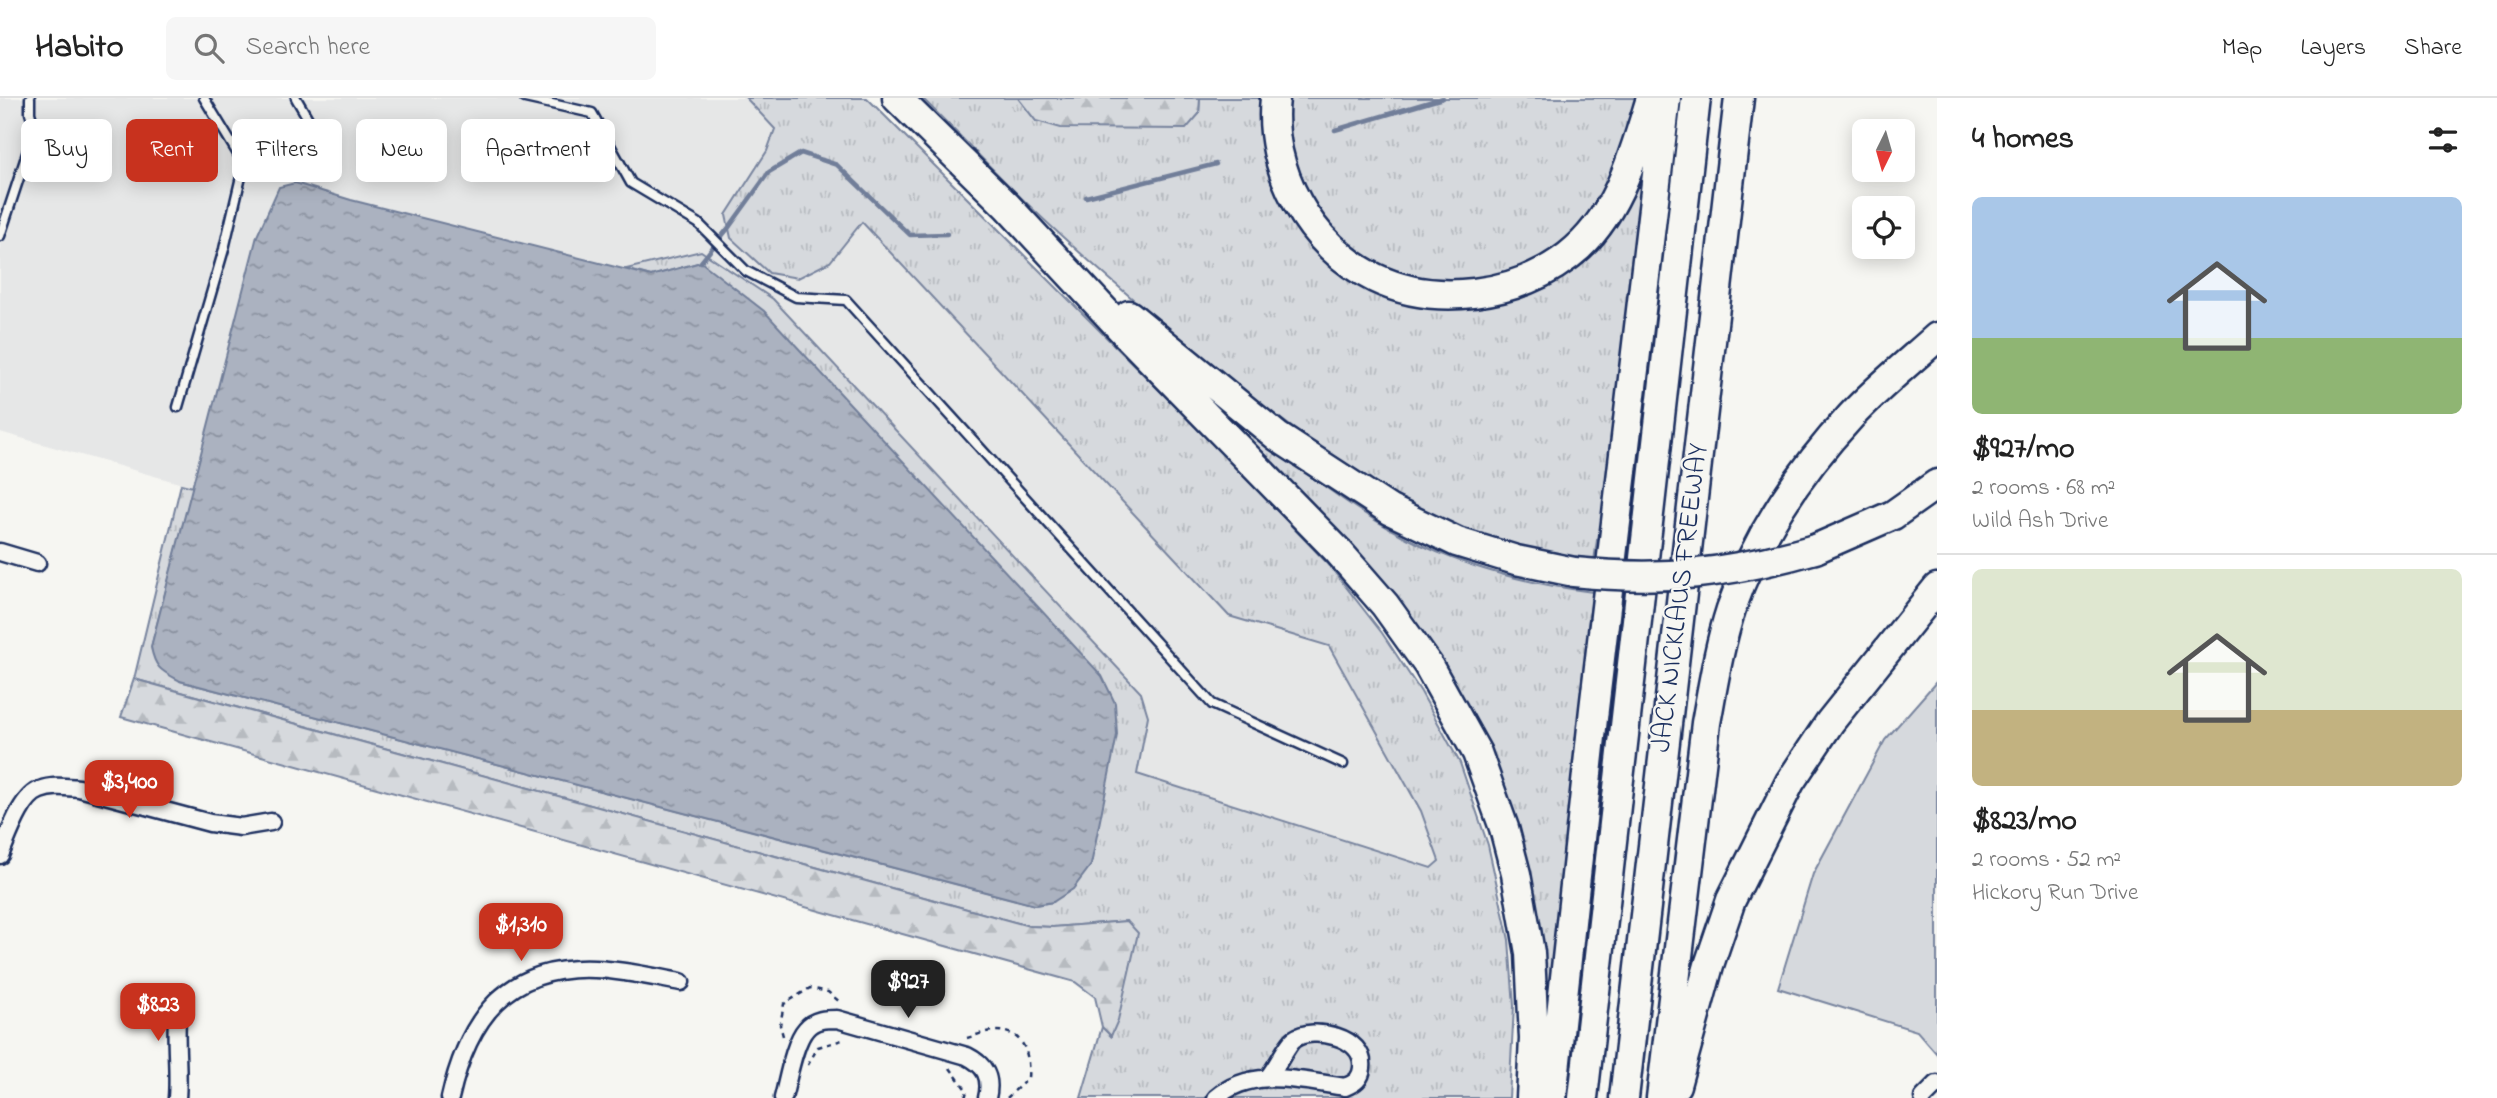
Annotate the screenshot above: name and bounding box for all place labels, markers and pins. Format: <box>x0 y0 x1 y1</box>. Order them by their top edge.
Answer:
pin: $3,400 <box>72 760 186 820</box>
pin: $1,310 <box>464 904 578 963</box>
pin: $927 <box>867 960 949 1020</box>
pin: $823 <box>117 984 199 1043</box>

